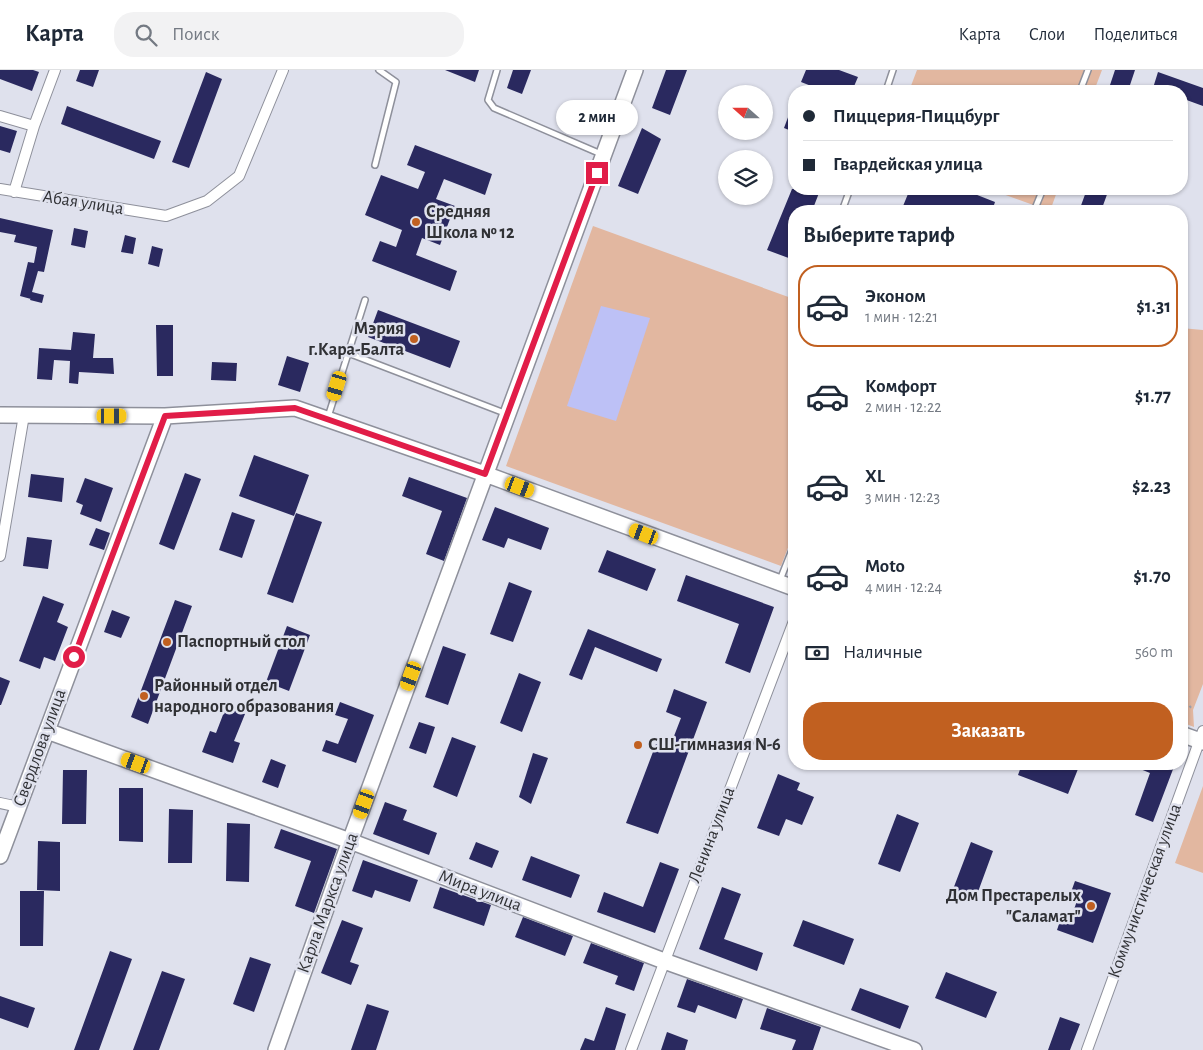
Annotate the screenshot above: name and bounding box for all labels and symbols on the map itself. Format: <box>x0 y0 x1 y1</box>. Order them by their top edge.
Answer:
north arrow <box>718 85 772 140</box>
callout: 2 мин <box>556 101 638 136</box>
route end <box>586 162 608 184</box>
street label: Абая улица <box>41 187 125 218</box>
place label: Средняя Школа № 12 <box>426 203 515 242</box>
marker: Средняя Школа № 12 <box>410 216 422 228</box>
place label: Мэрия г.Кара-Балта <box>308 320 404 359</box>
marker: Мэрия г.Кара-Балта <box>408 333 420 345</box>
car <box>325 369 348 403</box>
car <box>97 409 127 424</box>
car <box>503 475 536 499</box>
car <box>627 522 660 546</box>
place label: Паспортный стол <box>177 633 306 651</box>
marker: Паспортный стол <box>161 636 173 648</box>
route start <box>63 646 85 668</box>
car <box>398 659 423 693</box>
place label: Районный отдел народного образования <box>154 677 334 716</box>
street label: Свердлова улица <box>10 687 70 809</box>
marker: Районный отдел народного образования <box>138 690 150 702</box>
place label: СШ-гимназия N-6 <box>648 736 781 754</box>
marker: СШ-гимназия N-6 <box>632 739 644 751</box>
car <box>119 751 152 775</box>
street label: Ленина улица <box>685 785 739 885</box>
car <box>351 787 376 821</box>
street label: Коммунистическая улица <box>1105 801 1185 981</box>
street label: Карла Маркса улица <box>294 830 362 976</box>
street label: Мира улица <box>436 867 524 915</box>
place label: Дом Престарелых "Саламат" <box>946 887 1082 926</box>
marker: Дом Престарелых "Саламат" <box>1085 900 1097 912</box>

